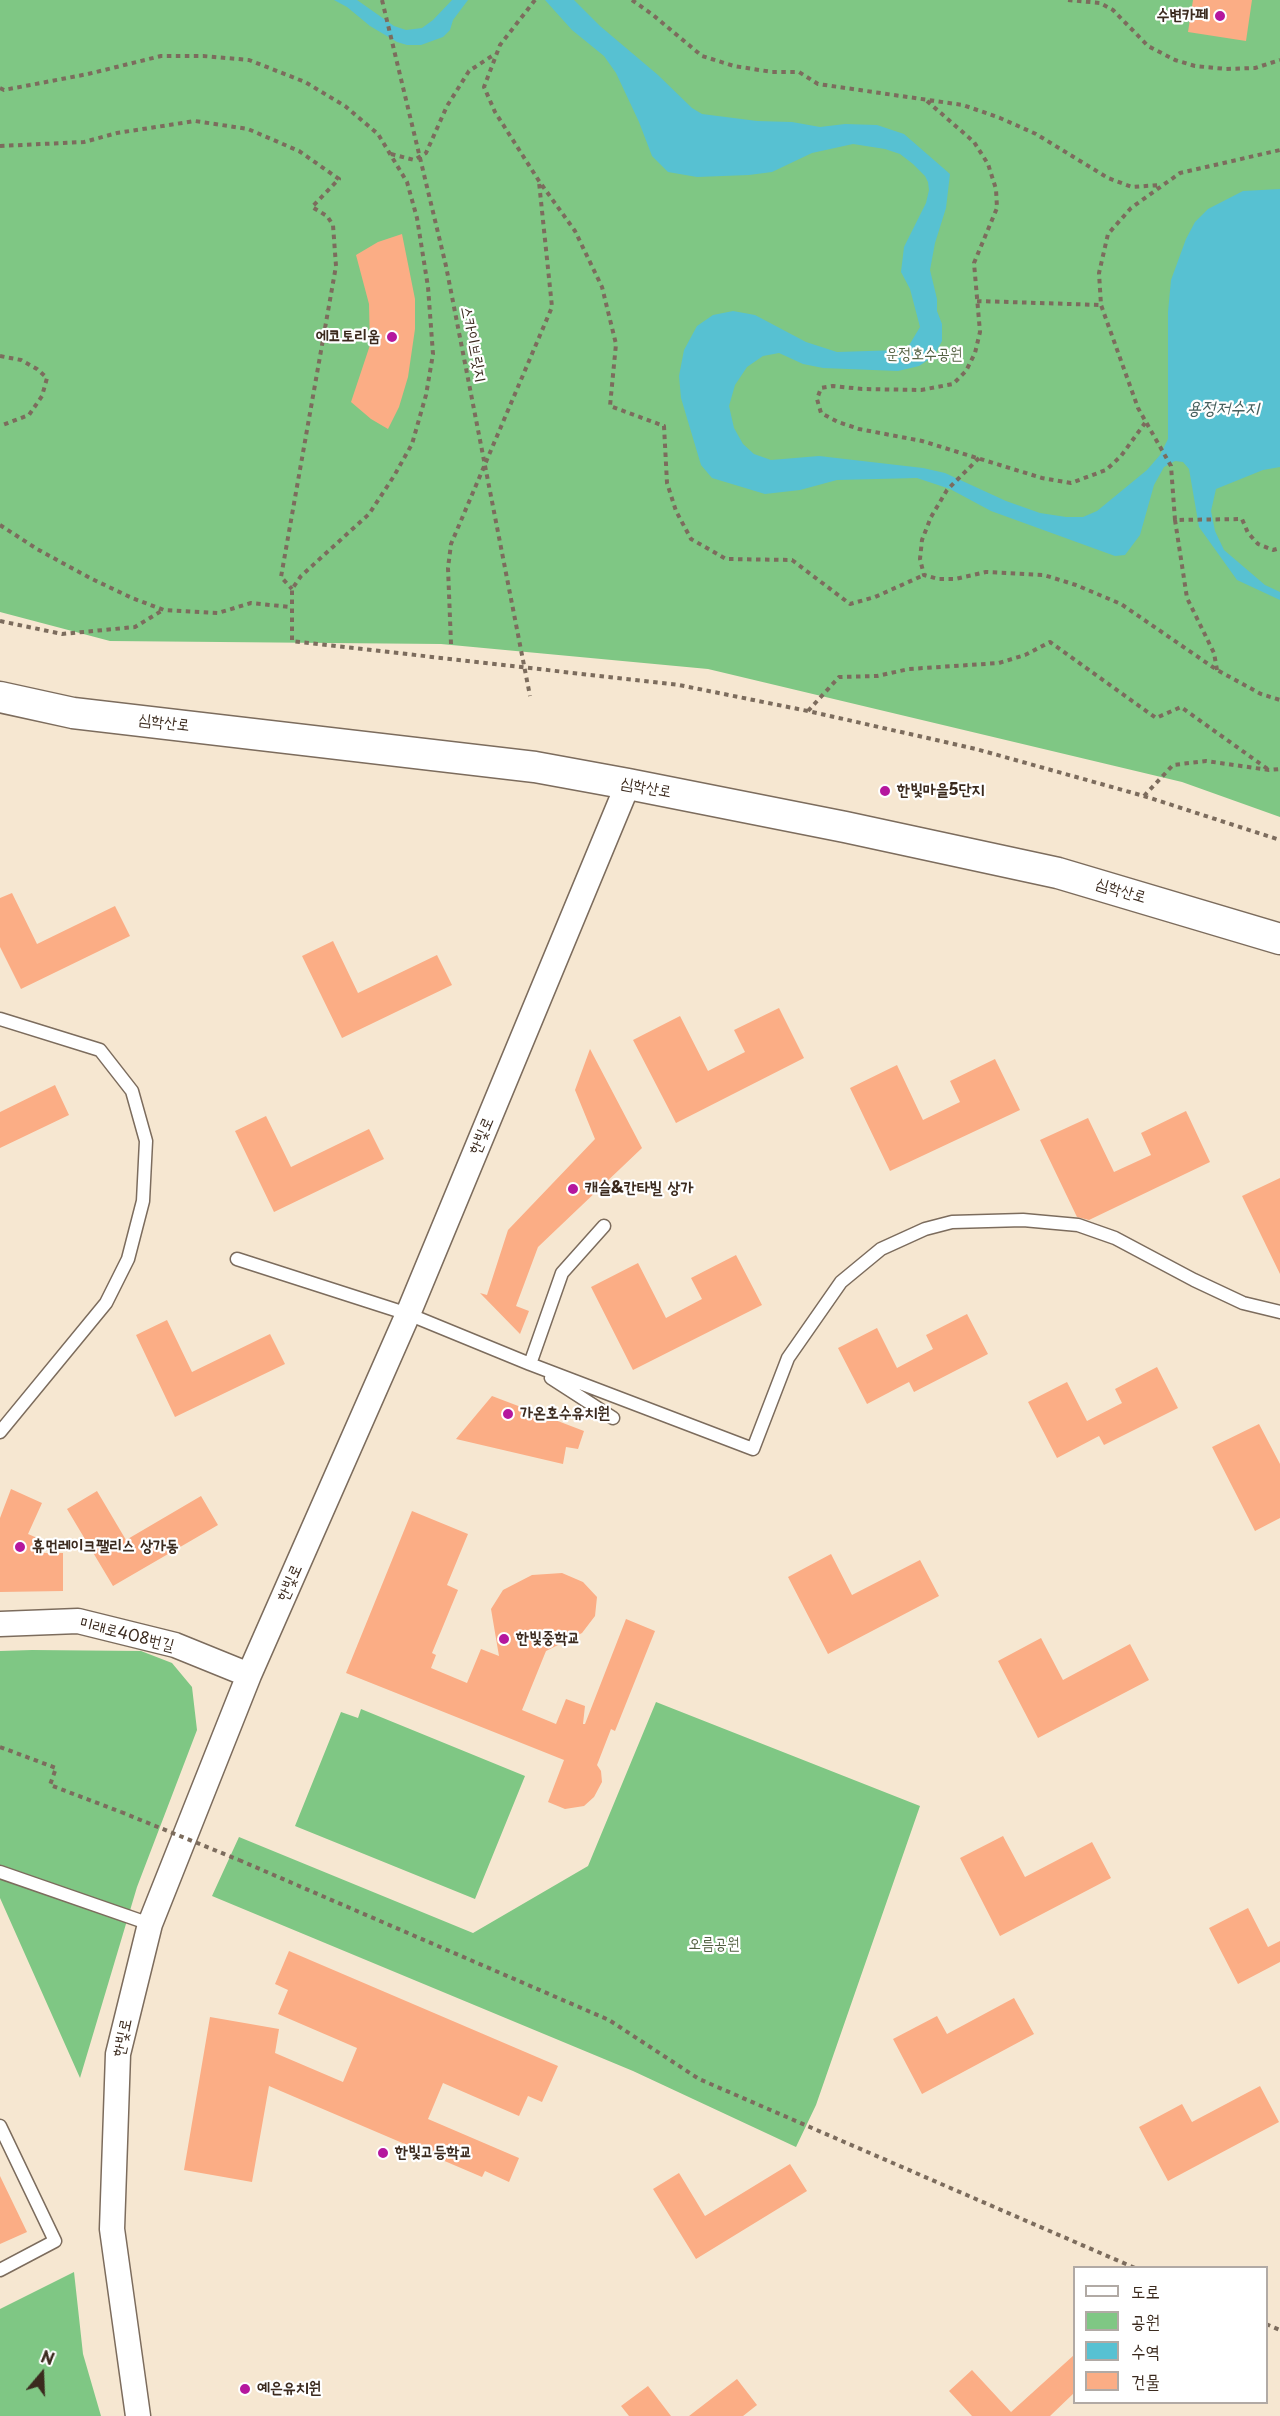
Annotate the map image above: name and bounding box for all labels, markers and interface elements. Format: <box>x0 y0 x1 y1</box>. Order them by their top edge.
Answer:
place label: 수변카페 <box>1156 6 1208 26</box>
marker: 수변카페 <box>1213 9 1227 23</box>
street label: 스카이브릿지 <box>456 304 490 384</box>
place label: 에코토리움 <box>316 327 380 347</box>
marker: 에코토리움 <box>385 330 399 344</box>
park label: 운정호수공원 <box>885 345 963 365</box>
water label: 용정저수지 <box>1187 398 1259 420</box>
street label: 심학산로 <box>137 710 191 736</box>
street label: 심학산로 <box>619 774 673 802</box>
place label: 한빛마을5단지 <box>897 781 984 801</box>
marker: 한빛마을5단지 <box>878 784 892 798</box>
street label: 심학산로 <box>1094 874 1148 908</box>
street label: 한빛로 <box>466 1114 498 1158</box>
place label: 캐슬&칸타빌 상가 <box>585 1179 693 1199</box>
marker: 캐슬&칸타빌 상가 <box>566 1182 580 1196</box>
place label: 가온호수유치원 <box>520 1404 610 1424</box>
marker: 가온호수유치원 <box>501 1407 515 1421</box>
place label: 휴먼레이크팰리스 상가동 <box>32 1537 179 1557</box>
marker: 휴먼레이크팰리스 상가동 <box>13 1540 27 1554</box>
street label: 한빛로 <box>273 1561 307 1605</box>
street label: 미래로408번길 <box>78 1614 176 1656</box>
place label: 한빛중학교 <box>516 1629 580 1649</box>
marker: 한빛중학교 <box>497 1632 511 1646</box>
park label: 오름공원 <box>688 1935 740 1955</box>
street label: 한빛로 <box>110 2017 136 2059</box>
place label: 한빛고등학교 <box>395 2143 472 2163</box>
marker: 한빛고등학교 <box>376 2146 390 2160</box>
legend <box>1073 2266 1268 2404</box>
text: 도로 <box>1131 2277 1160 2304</box>
text: 공원 <box>1131 2307 1160 2334</box>
text: 수역 <box>1131 2337 1160 2364</box>
north arrow <box>12 2344 72 2404</box>
text: N <box>38 2344 58 2370</box>
text: 건물 <box>1131 2367 1160 2394</box>
place label: 예은유치원 <box>257 2379 321 2399</box>
marker: 예은유치원 <box>238 2382 252 2396</box>

